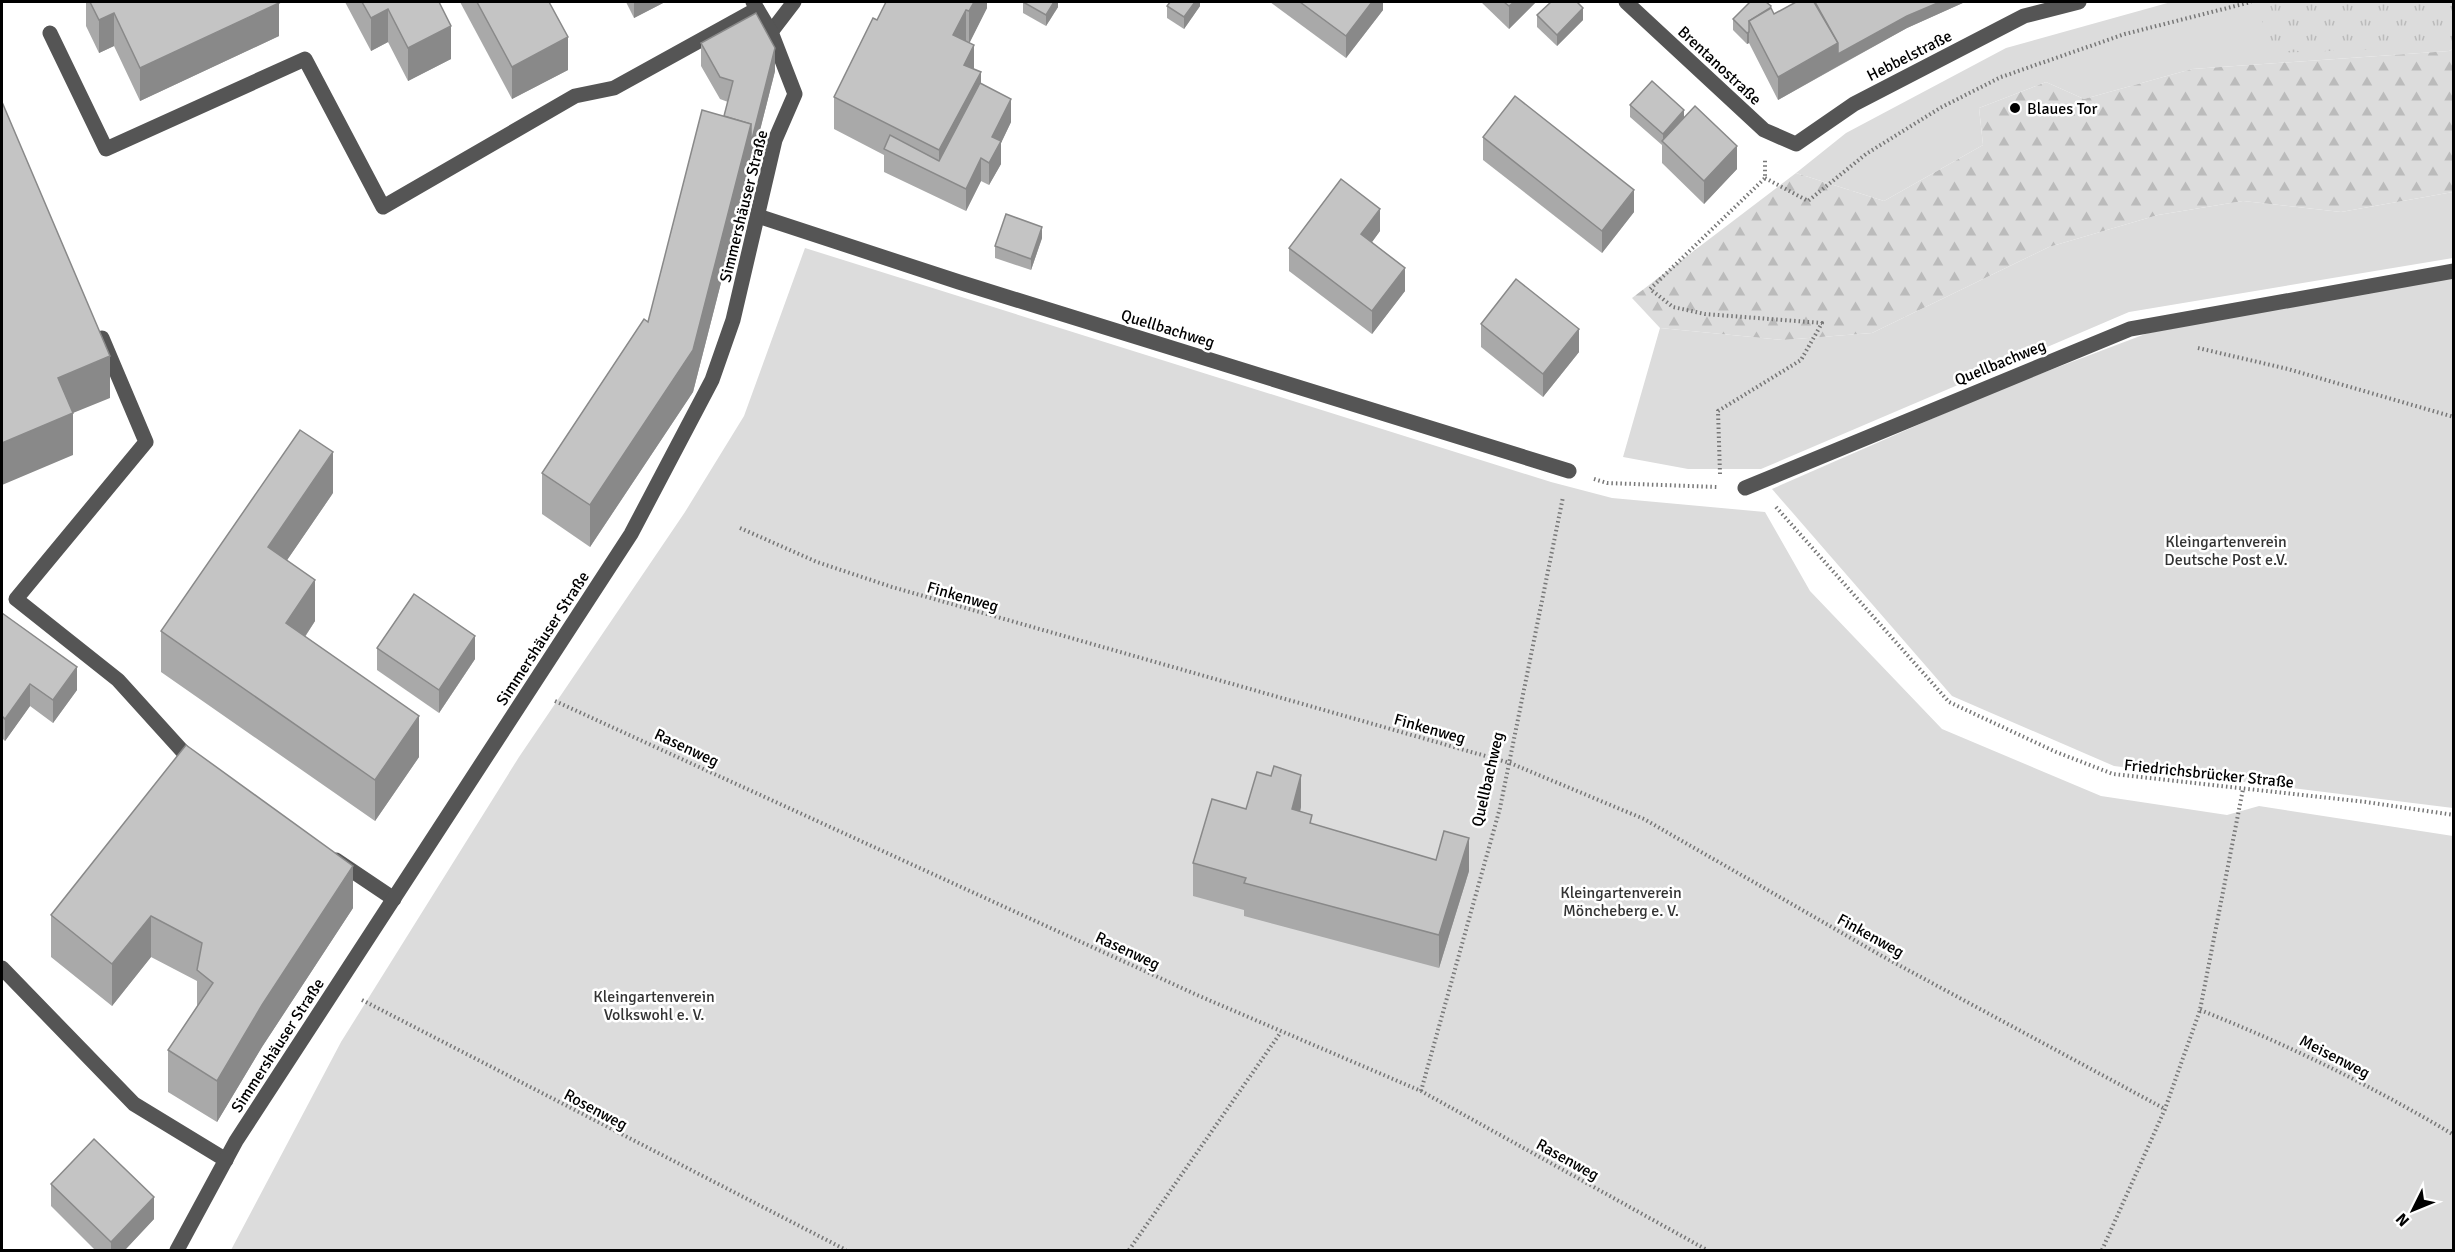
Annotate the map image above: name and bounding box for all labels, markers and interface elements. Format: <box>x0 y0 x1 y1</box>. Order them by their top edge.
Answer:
street label: Brentanostraße <box>1673 22 1765 110</box>
street label: Hebbelstraße <box>1864 26 1955 86</box>
place label: Blaues Tor <box>2027 99 2098 119</box>
marker: Blaues Tor <box>2008 101 2022 115</box>
street label: Simmershäuser Straße <box>715 128 773 284</box>
street label: Quellbachweg <box>1119 305 1217 353</box>
street label: Quellbachweg <box>1952 336 2049 390</box>
park label: Kleingartenverein Deutsche Post e.V. <box>2164 532 2288 570</box>
street label: Simmershäuser Straße <box>492 568 594 709</box>
street label: Finkenweg <box>925 577 1001 617</box>
street label: Finkenweg <box>1392 709 1468 749</box>
street label: Rasenweg <box>651 724 722 772</box>
street label: Quellbachweg <box>1467 730 1509 829</box>
street label: Friedrichsbrücker Straße <box>2123 755 2295 793</box>
park label: Kleingartenverein Möncheberg e. V. <box>1560 883 1682 921</box>
street label: Finkenweg <box>1834 909 1907 962</box>
street label: Rasenweg <box>1092 927 1163 975</box>
street label: Simmershäuser Straße <box>227 975 329 1116</box>
park label: Kleingartenverein Volkswohl e. V. <box>593 987 715 1025</box>
street label: Meisenweg <box>2296 1031 2373 1083</box>
street label: Rosenweg <box>560 1085 631 1135</box>
street label: Rasenweg <box>1533 1134 1602 1185</box>
north arrow <box>2383 1180 2443 1240</box>
text: N <box>2392 1209 2414 1230</box>

